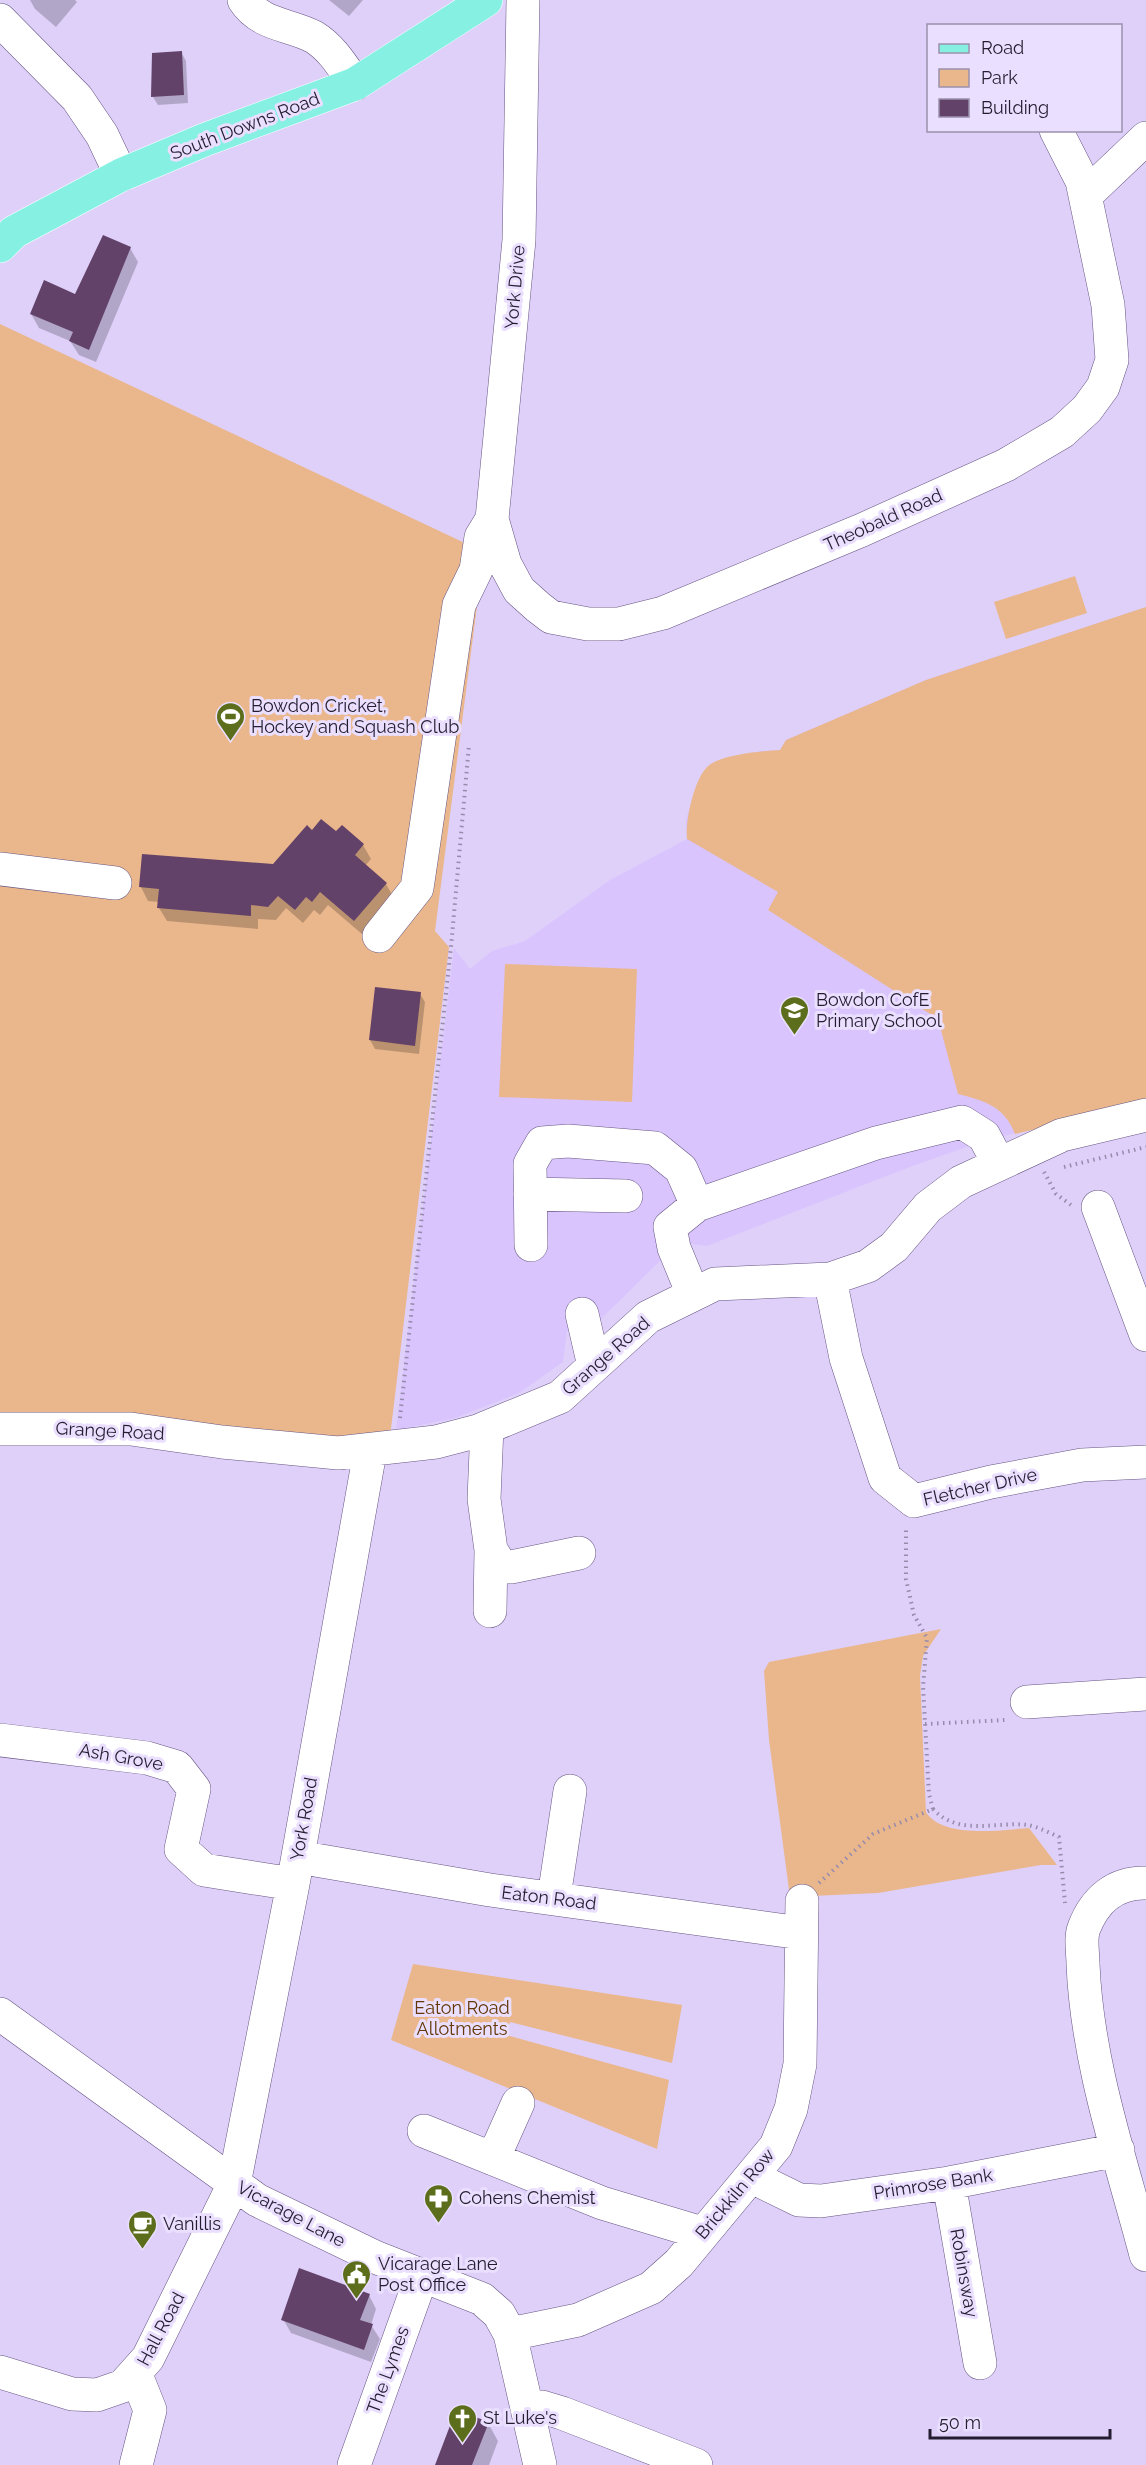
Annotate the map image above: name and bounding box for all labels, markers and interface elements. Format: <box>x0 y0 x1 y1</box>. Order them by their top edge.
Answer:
legend <box>927 24 1122 132</box>
text: Road <box>981 37 1024 58</box>
text: Park <box>981 67 1018 88</box>
street label: South Downs Road <box>167 87 322 164</box>
text: Building <box>981 97 1049 118</box>
street label: York Drive <box>500 244 529 330</box>
street label: Theobald Road <box>820 484 945 555</box>
place label: Bowdon Cricket, Hockey and Squash Club <box>251 695 459 737</box>
sports icon: Bowdon Cricket, Hockey and Squash Club <box>214 700 246 742</box>
place label: Bowdon CofE Primary School <box>816 989 942 1031</box>
school or university icon: Bowdon CofE Primary School <box>779 994 811 1036</box>
street label: Grange Road <box>558 1312 654 1399</box>
street label: Grange Road <box>55 1417 165 1444</box>
street label: Fletcher Drive <box>921 1463 1039 1510</box>
street label: Ash Grove <box>77 1739 165 1774</box>
street label: York Road <box>286 1776 321 1862</box>
street label: Eaton Road <box>500 1881 598 1914</box>
park label: Eaton Road Allotments <box>414 1997 510 2039</box>
street label: Brickkiln Row <box>691 2144 779 2243</box>
street label: Primrose Bank <box>872 2164 994 2203</box>
street label: Vicarage Lane <box>234 2176 349 2251</box>
pharmacy icon: Cohens Chemist <box>422 2182 454 2224</box>
place label: Cohens Chemist <box>459 2187 596 2208</box>
cafe icon: Vanillis <box>126 2208 158 2250</box>
place label: Vanillis <box>163 2213 221 2234</box>
street label: Robinsway <box>946 2227 983 2319</box>
place label: Vicarage Lane Post Office <box>378 2253 498 2295</box>
public building icon: Vicarage Lane Post Office <box>341 2258 373 2300</box>
street label: Hall Road <box>133 2289 189 2369</box>
street label: The Lymes <box>362 2323 413 2416</box>
church icon: St Luke's <box>446 2402 478 2444</box>
scale bar <box>930 2402 1110 2440</box>
place label: St Luke's <box>483 2407 557 2428</box>
text: 50 m <box>939 2412 981 2433</box>

